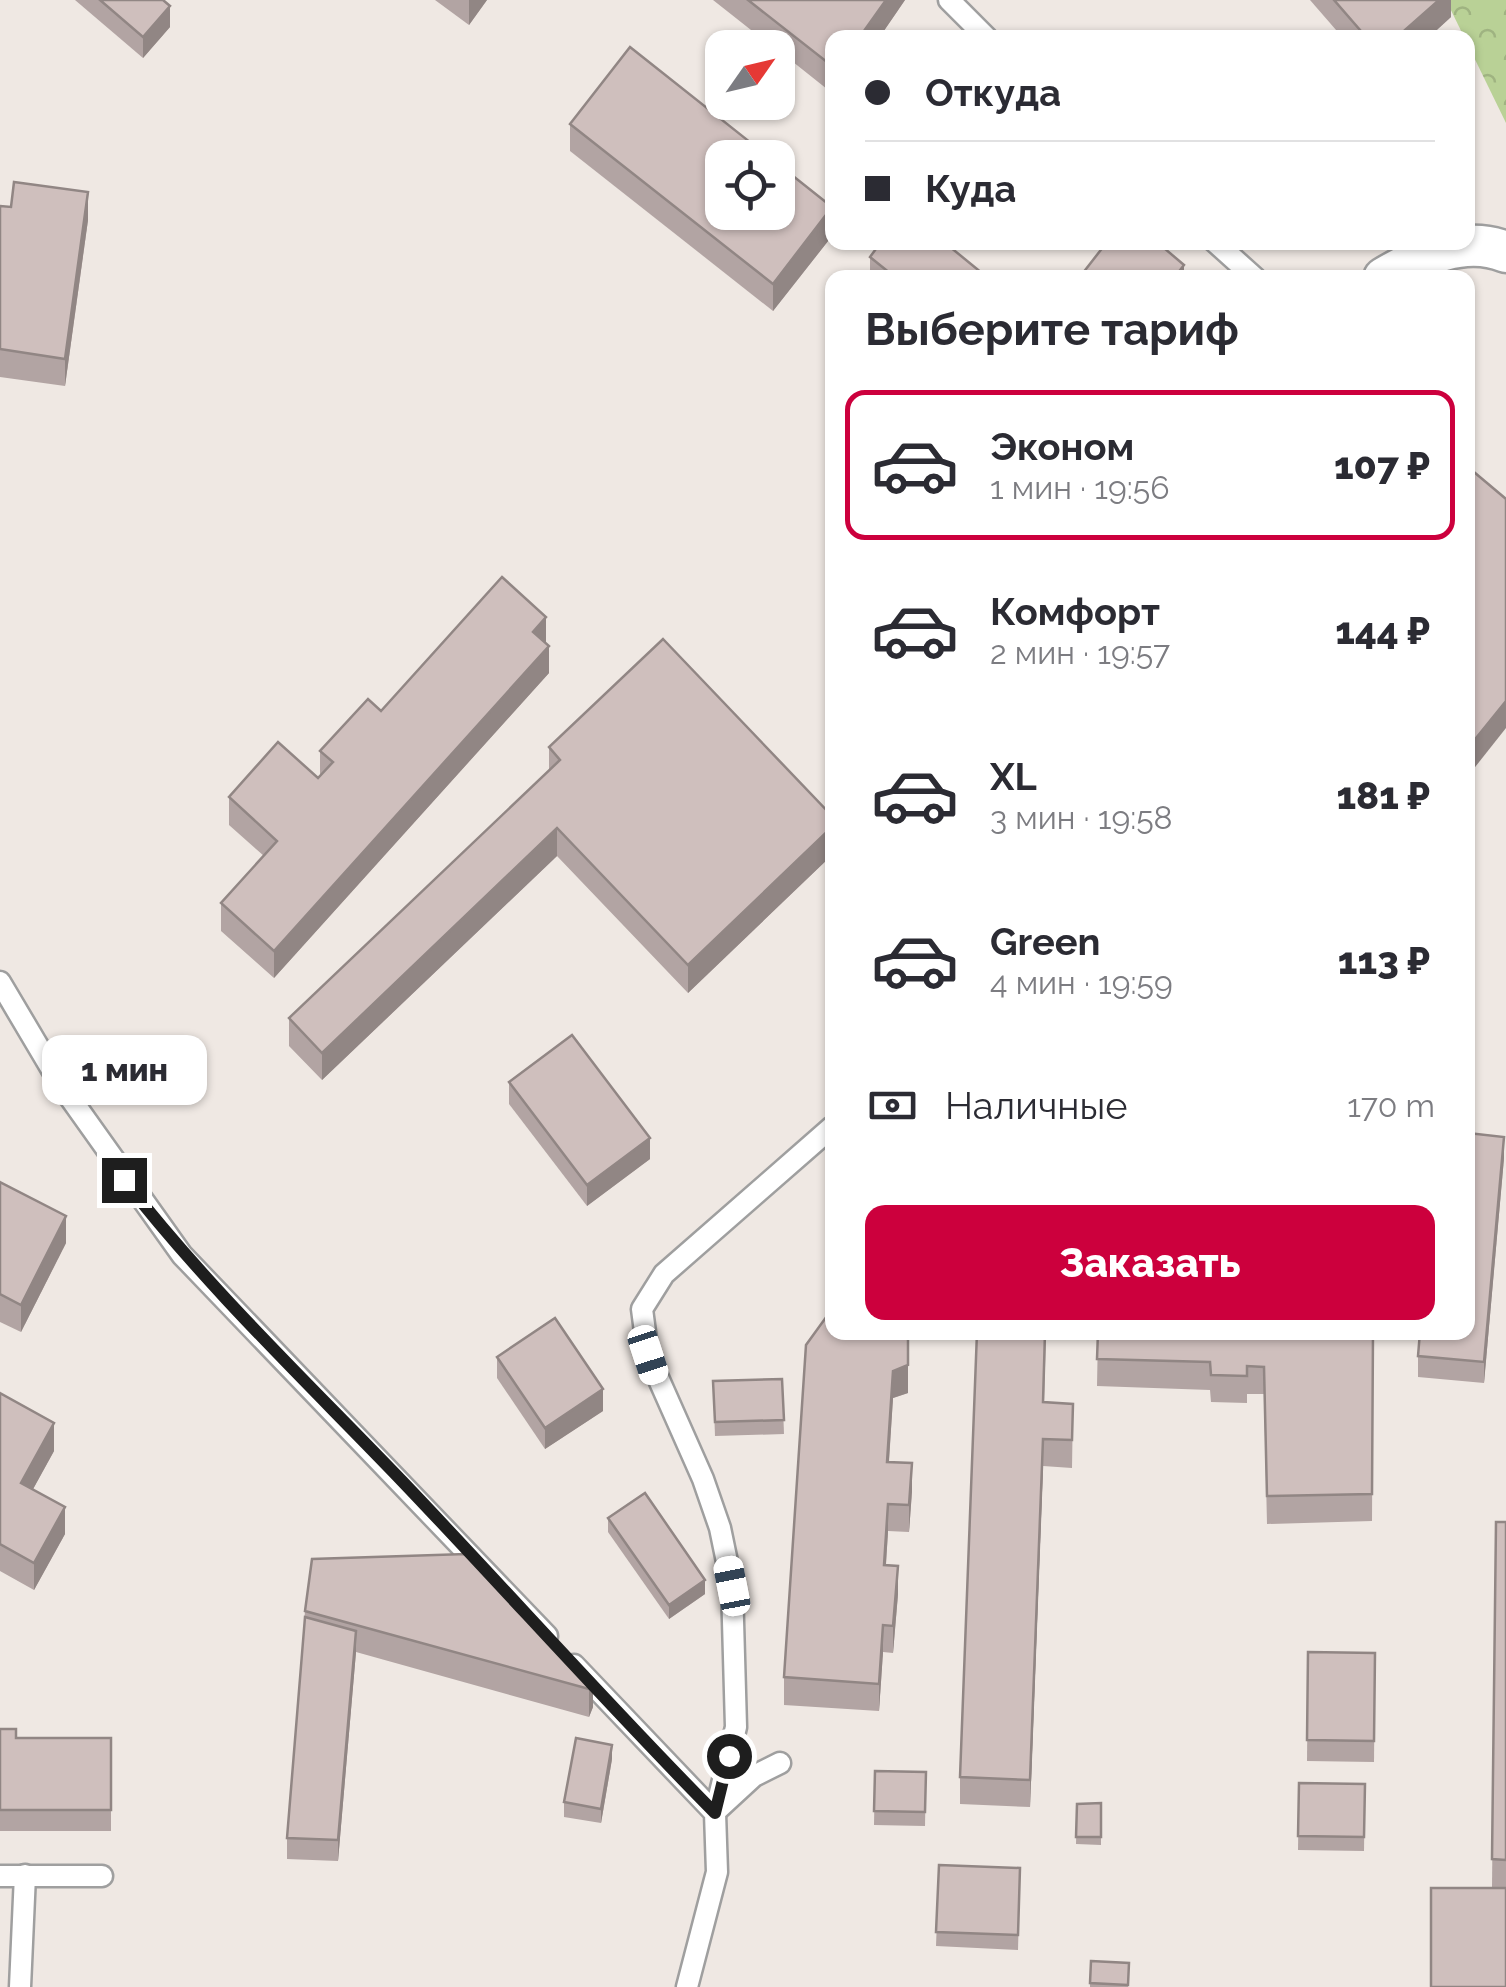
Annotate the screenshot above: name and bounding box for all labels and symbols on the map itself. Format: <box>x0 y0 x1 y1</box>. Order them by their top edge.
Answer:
north arrow <box>705 30 795 120</box>
callout: 1 мин <box>42 1035 206 1105</box>
route end <box>102 1158 147 1203</box>
car <box>624 1322 672 1388</box>
car <box>712 1554 752 1618</box>
route start <box>707 1734 752 1779</box>

